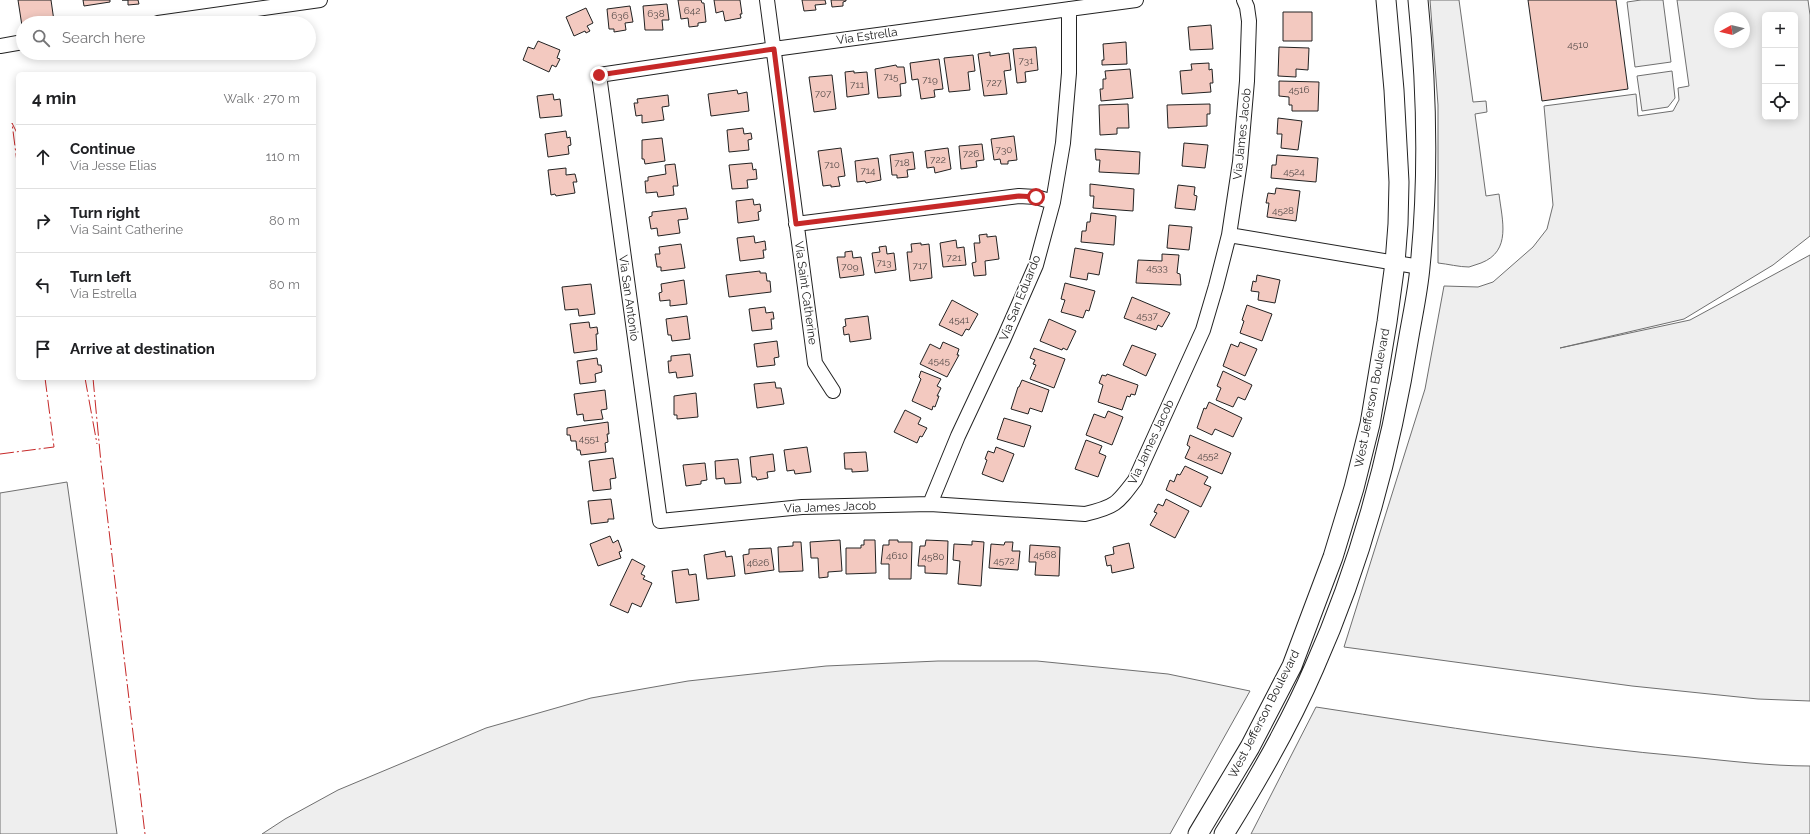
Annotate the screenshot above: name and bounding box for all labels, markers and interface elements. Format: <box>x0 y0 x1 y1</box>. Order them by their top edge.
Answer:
house number: 642 <box>684 5 700 16</box>
house number: 638 <box>647 8 665 19</box>
house number: 636 <box>611 10 629 21</box>
north arrow <box>1714 12 1750 48</box>
map controls <box>1762 12 1798 120</box>
button: + <box>1762 12 1798 48</box>
search box <box>16 16 316 60</box>
street label: Via Estrella <box>836 25 898 47</box>
icon: search <box>30 27 52 49</box>
text: Search here <box>62 29 145 47</box>
house number: 4510 <box>1567 39 1589 50</box>
button: − <box>1762 48 1798 84</box>
house number: 731 <box>1019 55 1034 66</box>
route end <box>590 66 608 84</box>
house number: 715 <box>883 71 899 82</box>
house number: 719 <box>922 74 938 85</box>
house number: 727 <box>986 77 1003 88</box>
house number: 711 <box>850 79 865 90</box>
house number: 4516 <box>1288 84 1310 95</box>
button: locate <box>1762 84 1798 120</box>
street label: Via James Jacob <box>1230 87 1254 181</box>
text: 4 min <box>32 88 76 108</box>
house number: 707 <box>815 88 832 99</box>
text: Walk · 270 m <box>224 91 300 106</box>
text: Continue <box>70 140 135 158</box>
house number: 730 <box>996 144 1012 155</box>
icon: ahead <box>32 146 54 168</box>
house number: 726 <box>963 148 979 159</box>
text: 110 m <box>266 149 300 164</box>
house number: 722 <box>930 154 946 165</box>
house number: 718 <box>894 157 910 168</box>
text: Via Jesse Elias <box>70 158 157 173</box>
house number: 710 <box>824 159 840 170</box>
house number: 714 <box>860 165 876 176</box>
house number: 4524 <box>1283 166 1305 177</box>
route start <box>1027 188 1045 206</box>
text: Turn right <box>70 204 140 222</box>
house number: 4528 <box>1272 205 1294 216</box>
icon: right <box>32 210 54 232</box>
text: 80 m <box>269 213 300 228</box>
text: Via Saint Catherine <box>70 222 183 237</box>
street label: Via Saint Catherine <box>792 240 820 346</box>
house number: 721 <box>947 252 962 263</box>
street label: Via San Eduardo <box>996 253 1044 343</box>
street label: Via San Antonio <box>616 254 642 342</box>
house number: 713 <box>877 257 891 268</box>
house number: 717 <box>913 260 928 271</box>
house number: 709 <box>841 261 859 272</box>
house number: 4533 <box>1146 262 1168 273</box>
text: Turn left <box>70 268 131 286</box>
icon: left <box>32 274 54 296</box>
text: 80 m <box>269 277 300 292</box>
text: Via Estrella <box>70 286 137 301</box>
house number: 4537 <box>1136 310 1158 321</box>
house number: 4541 <box>949 314 970 325</box>
street label: West Jefferson Boulevard <box>1352 327 1392 469</box>
icon: arrive <box>32 338 54 360</box>
text: Arrive at destination <box>70 340 215 358</box>
house number: 4545 <box>928 355 950 366</box>
street label: Via James Jacob <box>1125 397 1177 487</box>
house number: 4551 <box>579 433 600 444</box>
house number: 4552 <box>1197 450 1219 461</box>
street label: Via James Jacob <box>784 498 876 516</box>
house number: 4568 <box>1034 549 1057 560</box>
house number: 4610 <box>886 550 908 561</box>
house number: 4580 <box>922 551 944 562</box>
house number: 4572 <box>993 555 1015 566</box>
house number: 4626 <box>747 557 769 568</box>
street label: West Jefferson Boulevard <box>1226 648 1302 780</box>

